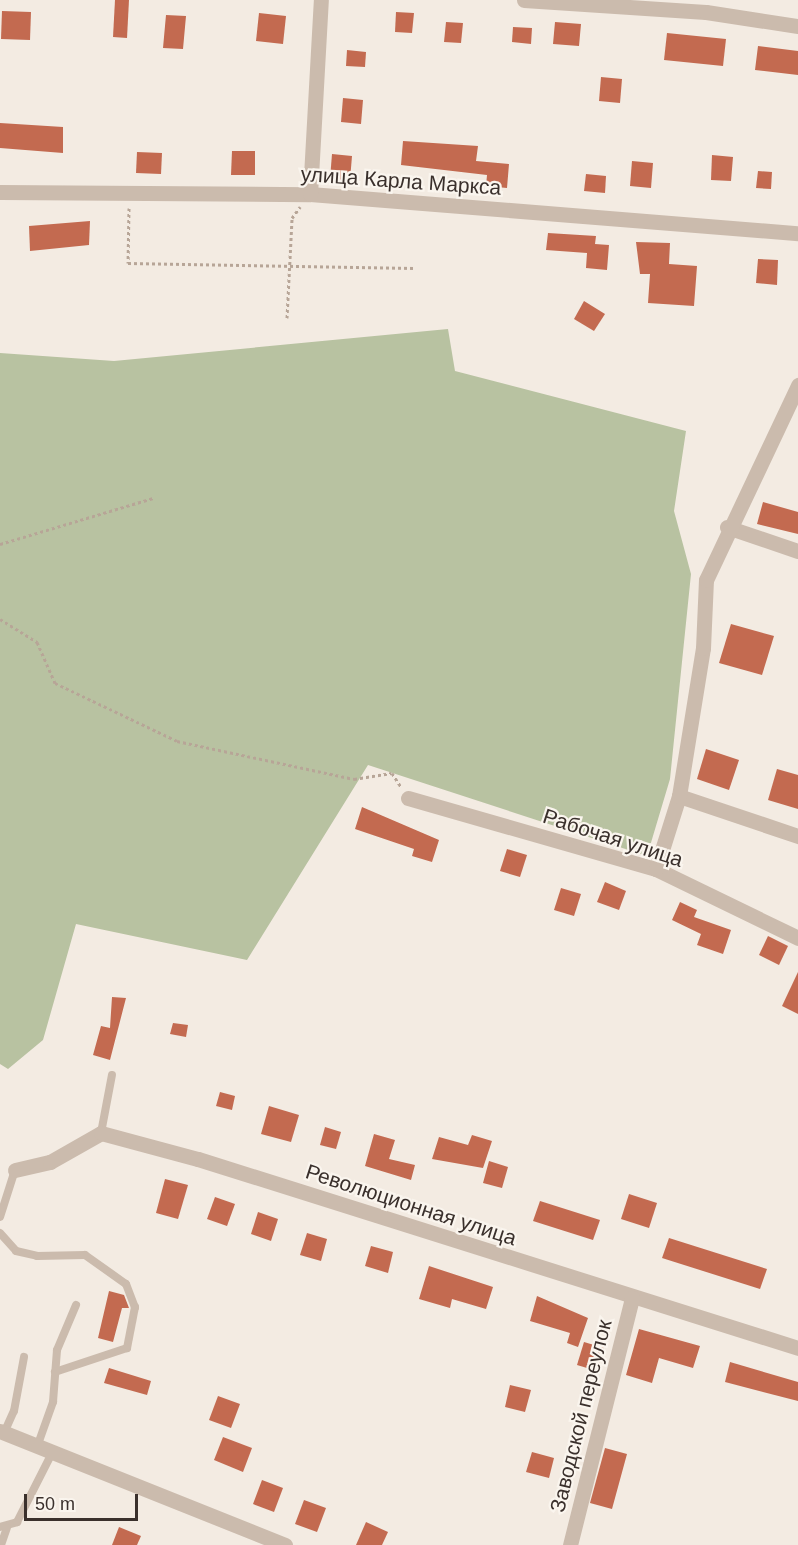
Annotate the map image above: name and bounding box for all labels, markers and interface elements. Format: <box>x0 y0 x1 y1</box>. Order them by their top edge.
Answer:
street label: улица Карла Маркса <box>300 161 502 201</box>
street label: Рабочая улица <box>540 803 686 873</box>
street label: Революционная улица <box>302 1159 520 1251</box>
street label: Заводской переулок <box>545 1317 617 1515</box>
scale bar <box>27 1482 141 1520</box>
text: 50 m <box>35 1494 75 1514</box>

